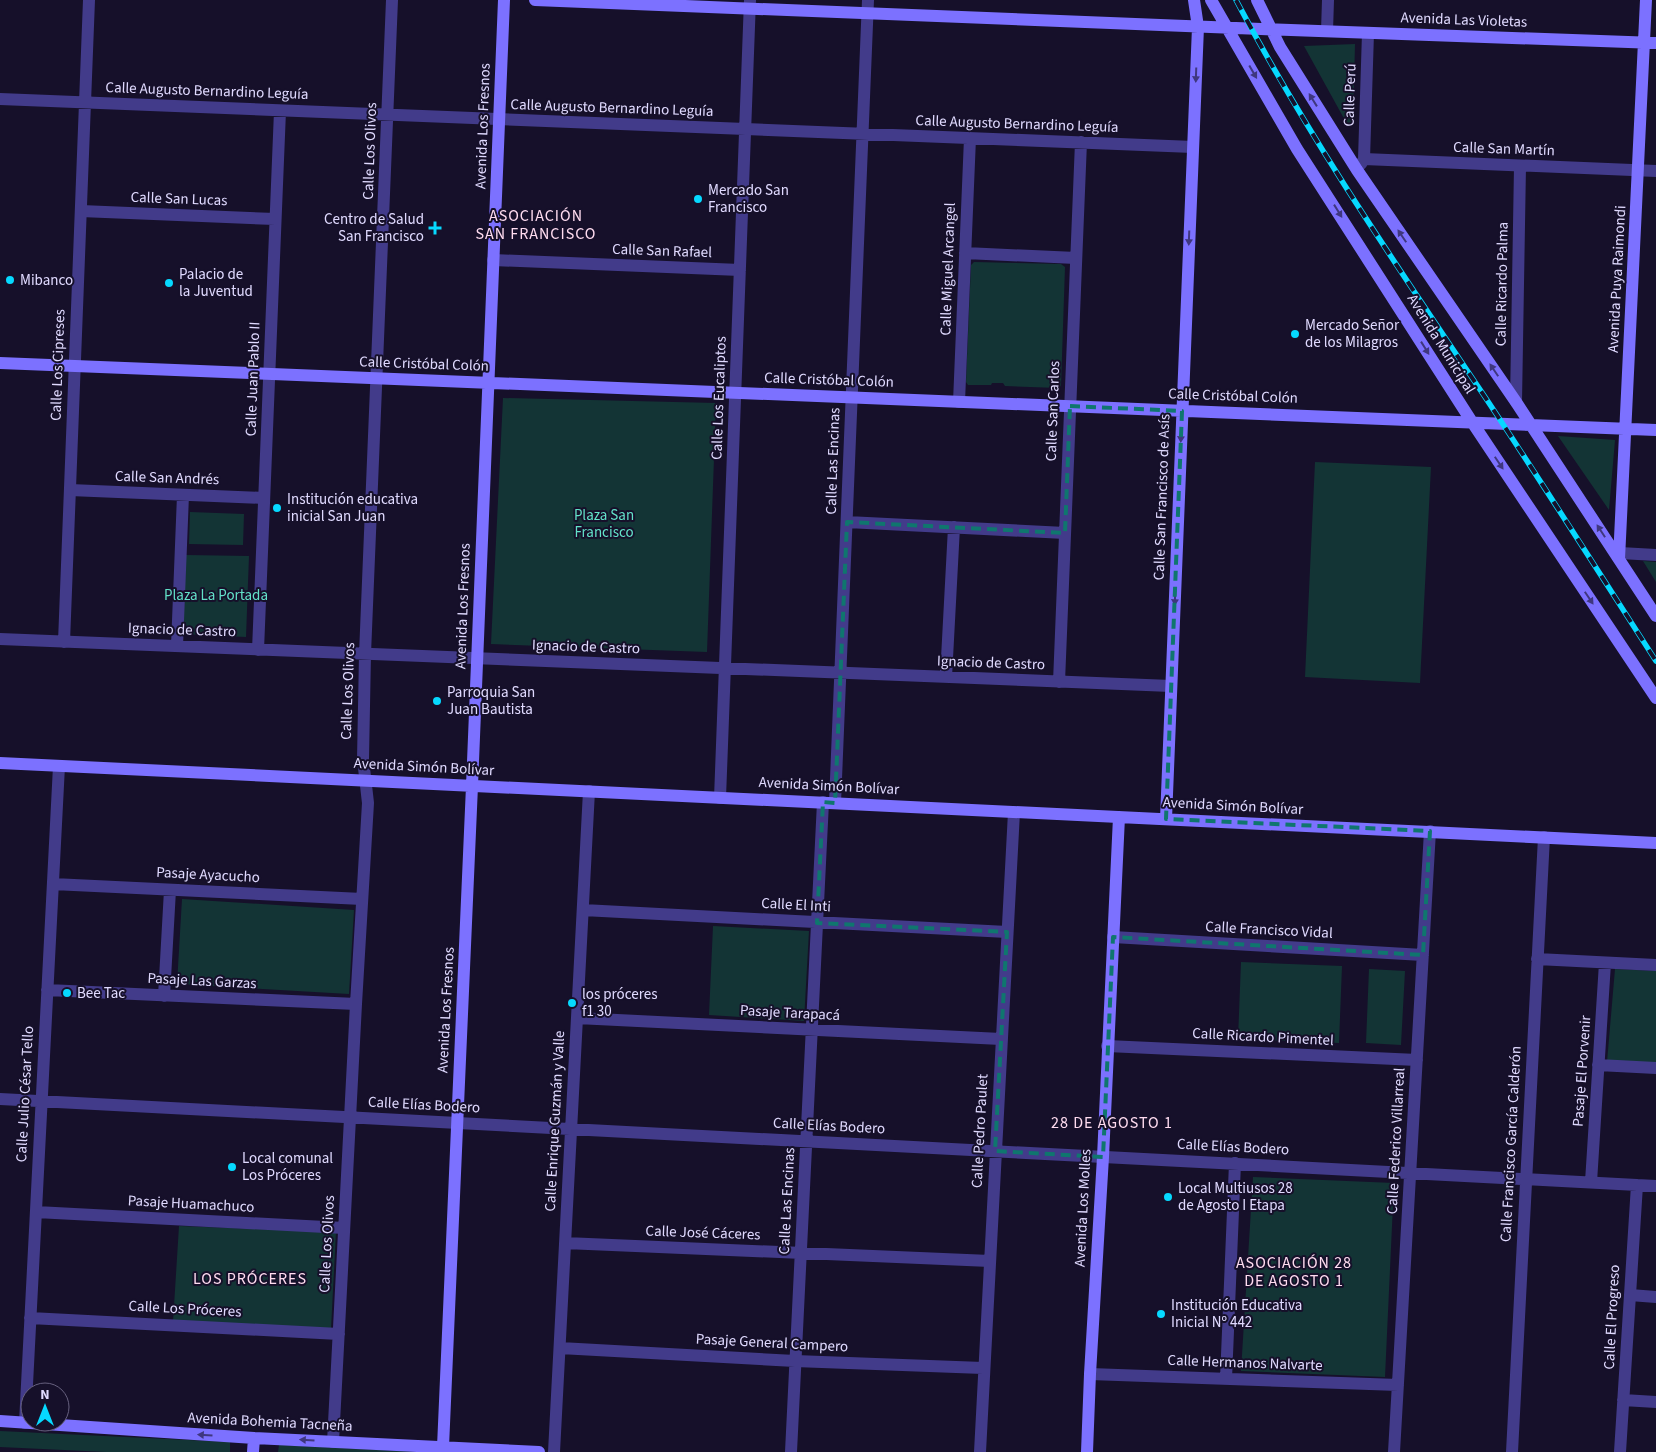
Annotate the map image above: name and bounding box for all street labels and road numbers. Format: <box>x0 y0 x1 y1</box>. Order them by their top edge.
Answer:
street label: Avenida Las Violetas <box>1400 7 1528 33</box>
street label: Avenida Los Fresnos <box>470 63 496 189</box>
street label: Calle Perú <box>1338 63 1362 127</box>
street label: Calle Augusto Bernardino Leguía <box>105 77 309 105</box>
street label: Calle Augusto Bernardino Leguía <box>510 94 714 122</box>
street label: Calle Los Olivos <box>358 102 382 200</box>
street label: Calle Augusto Bernardino Leguía <box>915 110 1119 138</box>
street label: Calle San Martín <box>1453 137 1555 161</box>
street label: Calle San Lucas <box>130 187 228 211</box>
street label: Calle Miguel Arcangel <box>935 202 961 336</box>
street label: Avenida Puya Raimondi <box>1603 205 1631 353</box>
street label: Calle Ricardo Palma <box>1490 222 1514 346</box>
street label: Calle San Rafael <box>612 239 712 263</box>
street label: Avenida Municipal <box>1402 290 1480 398</box>
street label: Calle Los Cipreses <box>46 309 70 421</box>
street label: Calle Juan Pablo II <box>241 321 265 437</box>
street label: Calle Los Eucaliptos <box>706 336 732 460</box>
street label: Calle Cristóbal Colón <box>359 351 489 377</box>
street label: Calle San Carlos <box>1041 360 1065 462</box>
street label: Calle Cristóbal Colón <box>764 367 894 393</box>
street label: Calle Cristóbal Colón <box>1168 383 1298 409</box>
street label: Calle Las Encinas <box>821 407 845 515</box>
street label: Calle San Francisco de Asís <box>1149 413 1175 581</box>
street label: Calle San Andrés <box>114 466 220 490</box>
street label: Avenida Los Fresnos <box>450 543 476 669</box>
street label: Ignacio de Castro <box>128 618 236 642</box>
street label: Ignacio de Castro <box>532 635 640 659</box>
street label: Calle Los Olivos <box>336 642 360 740</box>
street label: Ignacio de Castro <box>937 651 1045 675</box>
street label: Avenida Simón Bolívar <box>353 753 496 781</box>
street label: Avenida Simón Bolívar <box>758 772 901 800</box>
street label: Avenida Simón Bolívar <box>1162 792 1305 820</box>
street label: Pasaje Ayacucho <box>156 862 260 888</box>
street label: Calle El Inti <box>761 893 831 917</box>
street label: Calle Francisco Vidal <box>1205 916 1333 944</box>
street label: Avenida Los Fresnos <box>432 946 460 1074</box>
street label: Pasaje Las Garzas <box>147 968 257 994</box>
street label: Pasaje Tarapacá <box>739 1000 841 1026</box>
street label: Pasaje El Porvenir <box>1568 1014 1596 1127</box>
street label: Calle Ricardo Pimentel <box>1192 1023 1334 1051</box>
street label: Calle Julio César Tello <box>11 1025 39 1163</box>
street label: Calle Enrique Guzmán y Valle <box>540 1030 570 1212</box>
street label: Calle Francisco García Calderón <box>1495 1045 1527 1243</box>
street label: Calle Federico Villarreal <box>1382 1067 1410 1215</box>
street label: Calle Pedro Paulet <box>967 1073 993 1189</box>
street label: Calle Elías Bodero <box>367 1092 481 1118</box>
street label: Calle Elías Bodero <box>772 1113 886 1139</box>
street label: Calle Elías Bodero <box>1176 1134 1290 1160</box>
street label: Calle Las Encinas <box>774 1147 800 1255</box>
street label: Avenida Los Molles <box>1069 1148 1097 1268</box>
street label: Pasaje Huamachuco <box>127 1190 255 1218</box>
street label: Calle Los Olivos <box>314 1195 340 1293</box>
street label: Calle José Cáceres <box>645 1220 761 1246</box>
street label: Calle El Progreso <box>1599 1264 1625 1370</box>
street label: Calle Los Próceres <box>128 1296 242 1322</box>
street label: Pasaje General Campero <box>695 1329 849 1357</box>
street label: Calle Hermanos Nalvarte <box>1167 1350 1323 1376</box>
street label: Avenida Bohemia Tacneña <box>187 1407 353 1437</box>

